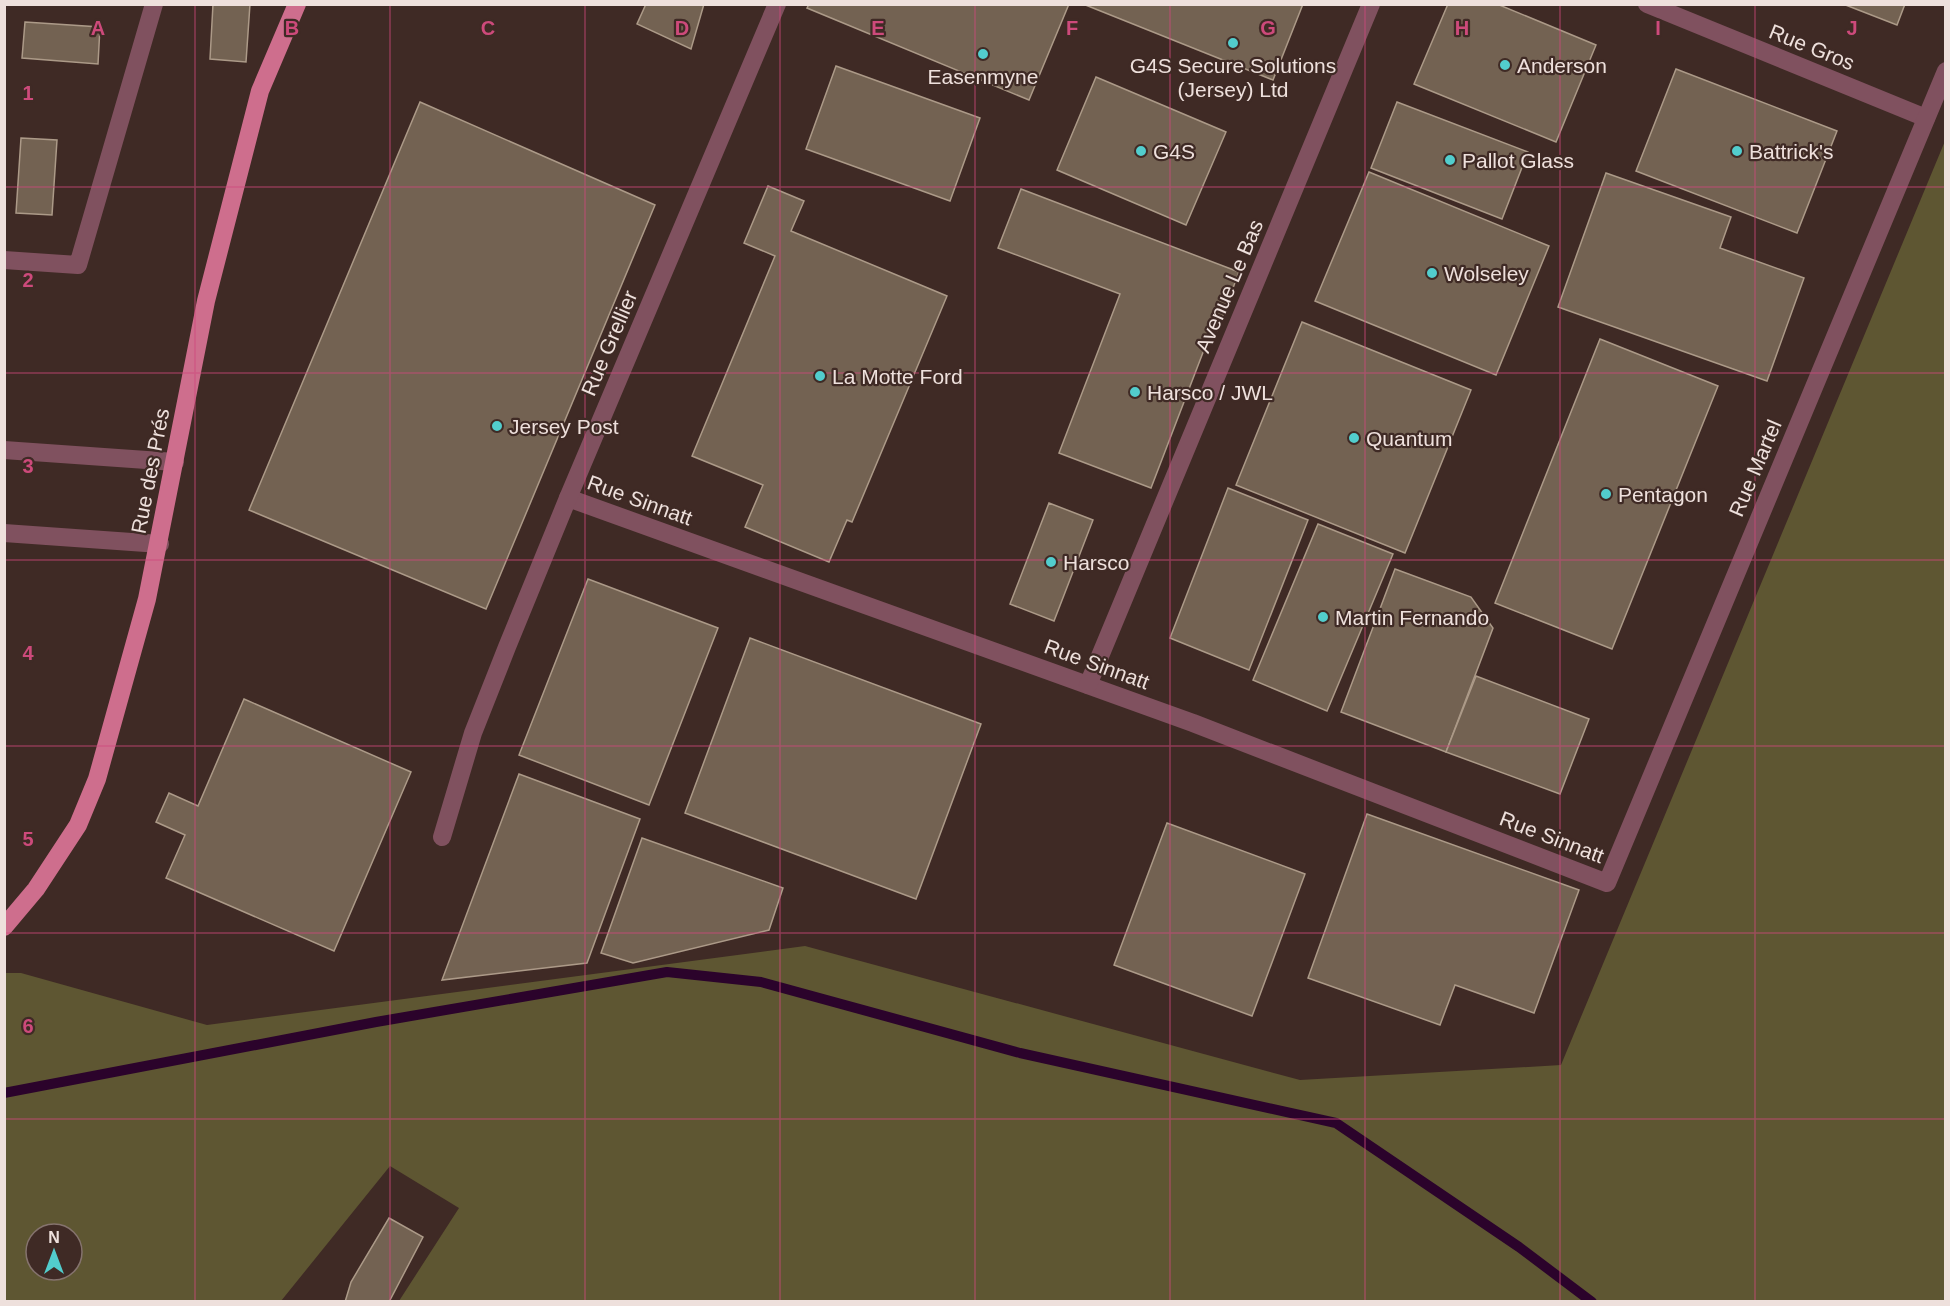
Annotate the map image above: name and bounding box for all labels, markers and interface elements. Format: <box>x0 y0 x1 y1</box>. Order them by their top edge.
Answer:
text: A <box>91 17 105 39</box>
text: B <box>285 17 299 39</box>
text: C <box>481 17 495 39</box>
text: D <box>675 17 689 39</box>
text: E <box>871 17 885 39</box>
text: F <box>1066 17 1078 39</box>
text: G <box>1260 17 1276 39</box>
text: H <box>1455 17 1469 39</box>
text: I <box>1655 17 1661 39</box>
text: J <box>1846 17 1858 39</box>
street label: Rue Gros <box>1766 20 1858 74</box>
marker: G4S Secure Solutions (Jersey) Ltd <box>1226 36 1240 50</box>
marker: Easenmyne <box>976 47 990 61</box>
place label: G4S Secure Solutions (Jersey) Ltd <box>1130 54 1336 101</box>
place label: Anderson <box>1517 54 1607 77</box>
marker: Anderson <box>1498 58 1512 72</box>
place label: Easenmyne <box>928 65 1038 88</box>
text: 1 <box>22 82 34 104</box>
place label: G4S <box>1153 140 1195 163</box>
place label: Battrick's <box>1749 140 1834 163</box>
marker: G4S <box>1134 144 1148 158</box>
marker: Battrick's <box>1730 144 1744 158</box>
place label: Pallot Glass <box>1462 149 1574 172</box>
marker: Pallot Glass <box>1443 153 1457 167</box>
street label: Avenue Le Bas <box>1191 216 1267 356</box>
place label: Wolseley <box>1444 262 1529 285</box>
marker: Wolseley <box>1425 266 1439 280</box>
text: 2 <box>22 269 34 291</box>
street label: Rue Grellier <box>577 287 641 399</box>
place label: La Motte Ford <box>832 365 963 388</box>
marker: La Motte Ford <box>813 369 827 383</box>
place label: Harsco / JWL <box>1147 381 1273 404</box>
marker: Harsco / JWL <box>1128 385 1142 399</box>
street label: Rue des Prés <box>127 406 173 536</box>
place label: Jersey Post <box>509 415 619 438</box>
street label: Rue Martel <box>1724 416 1786 520</box>
marker: Jersey Post <box>490 419 504 433</box>
place label: Quantum <box>1366 427 1452 450</box>
marker: Quantum <box>1347 431 1361 445</box>
text: 3 <box>22 455 34 477</box>
street label: Rue Sinnatt <box>585 470 696 530</box>
place label: Pentagon <box>1618 483 1708 506</box>
marker: Pentagon <box>1599 487 1613 501</box>
place label: Harsco <box>1063 551 1130 574</box>
marker: Harsco <box>1044 555 1058 569</box>
place label: Martin Fernando <box>1335 606 1489 629</box>
marker: Martin Fernando <box>1316 610 1330 624</box>
street label: Rue Sinnatt <box>1042 634 1153 694</box>
text: 4 <box>22 642 34 664</box>
street label: Rue Sinnatt <box>1497 807 1607 867</box>
text: 5 <box>22 828 34 850</box>
text: 6 <box>22 1015 34 1037</box>
north arrow <box>24 1222 84 1282</box>
text: N <box>48 1229 60 1246</box>

